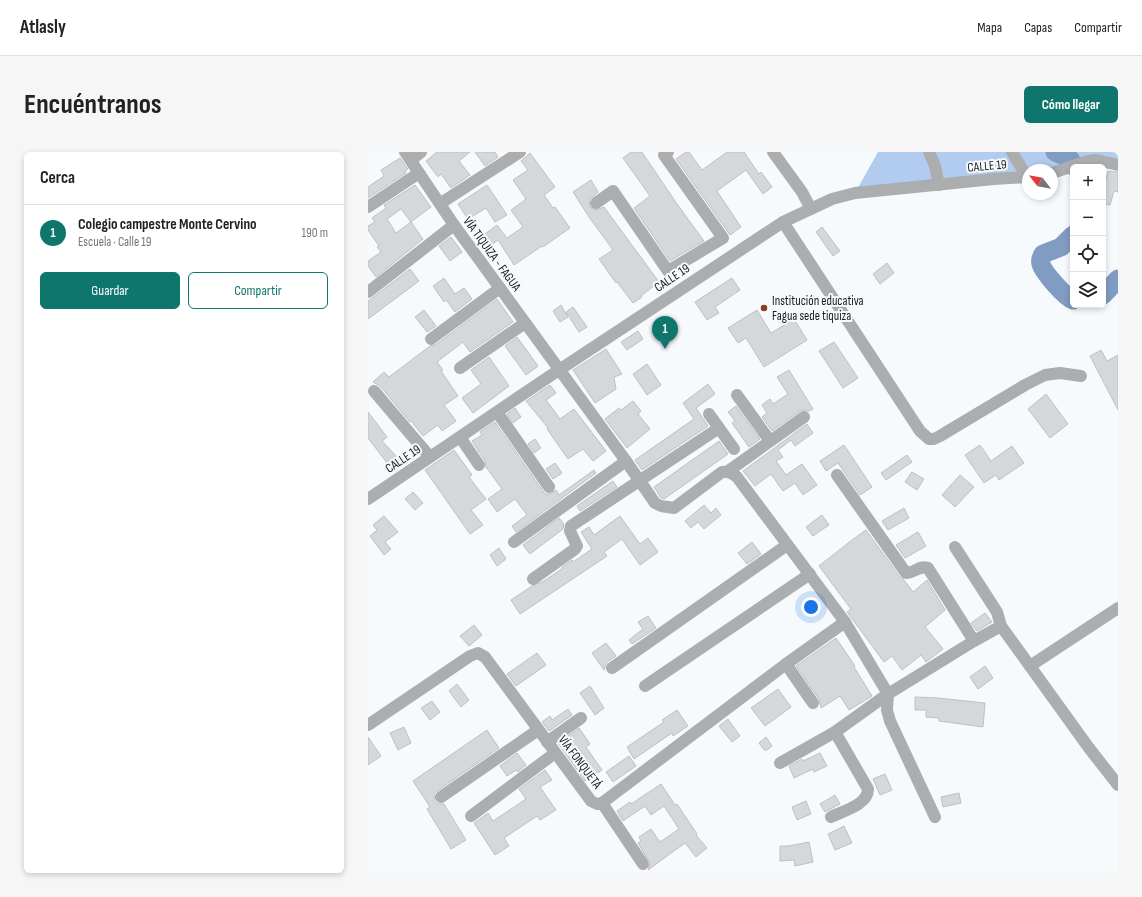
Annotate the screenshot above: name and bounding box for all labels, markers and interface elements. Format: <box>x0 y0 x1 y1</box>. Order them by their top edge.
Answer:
text: Atlasly <box>20 16 66 39</box>
text: Mapa <box>977 19 1002 36</box>
text: Capas <box>1024 19 1052 36</box>
text: Compartir <box>1074 19 1122 36</box>
button: Cómo llegar <box>1024 86 1118 123</box>
text: Encuéntranos <box>24 88 162 121</box>
street label: CALLE 19 <box>967 156 1007 176</box>
north arrow <box>1022 164 1058 200</box>
map controls <box>1070 164 1106 308</box>
button: + <box>1070 164 1106 200</box>
text: Cerca <box>40 168 75 188</box>
button: − <box>1070 200 1106 236</box>
street label: VÍA TIQUIZA - FAGUA <box>460 214 525 295</box>
text: Colegio campestre Monte Cervino <box>78 215 257 234</box>
text: 1 <box>50 225 56 241</box>
text: 190 m <box>301 225 328 241</box>
text: Escuela · Calle 19 <box>78 234 152 250</box>
button: locate <box>1070 236 1106 272</box>
street label: CALLE 19 <box>651 260 693 296</box>
button: Guardar <box>40 272 180 309</box>
button: Compartir <box>188 272 328 309</box>
button: layers <box>1070 272 1106 308</box>
place label: Institución educativa Fagua sede tiquiza <box>772 293 864 324</box>
marker: Institución educativa Fagua sede tiquiza <box>759 303 769 313</box>
pin: 1 <box>652 316 678 349</box>
street label: CALLE 19 <box>382 441 424 477</box>
your location <box>801 597 821 617</box>
street label: VÍA FONQUETÁ <box>555 732 605 792</box>

